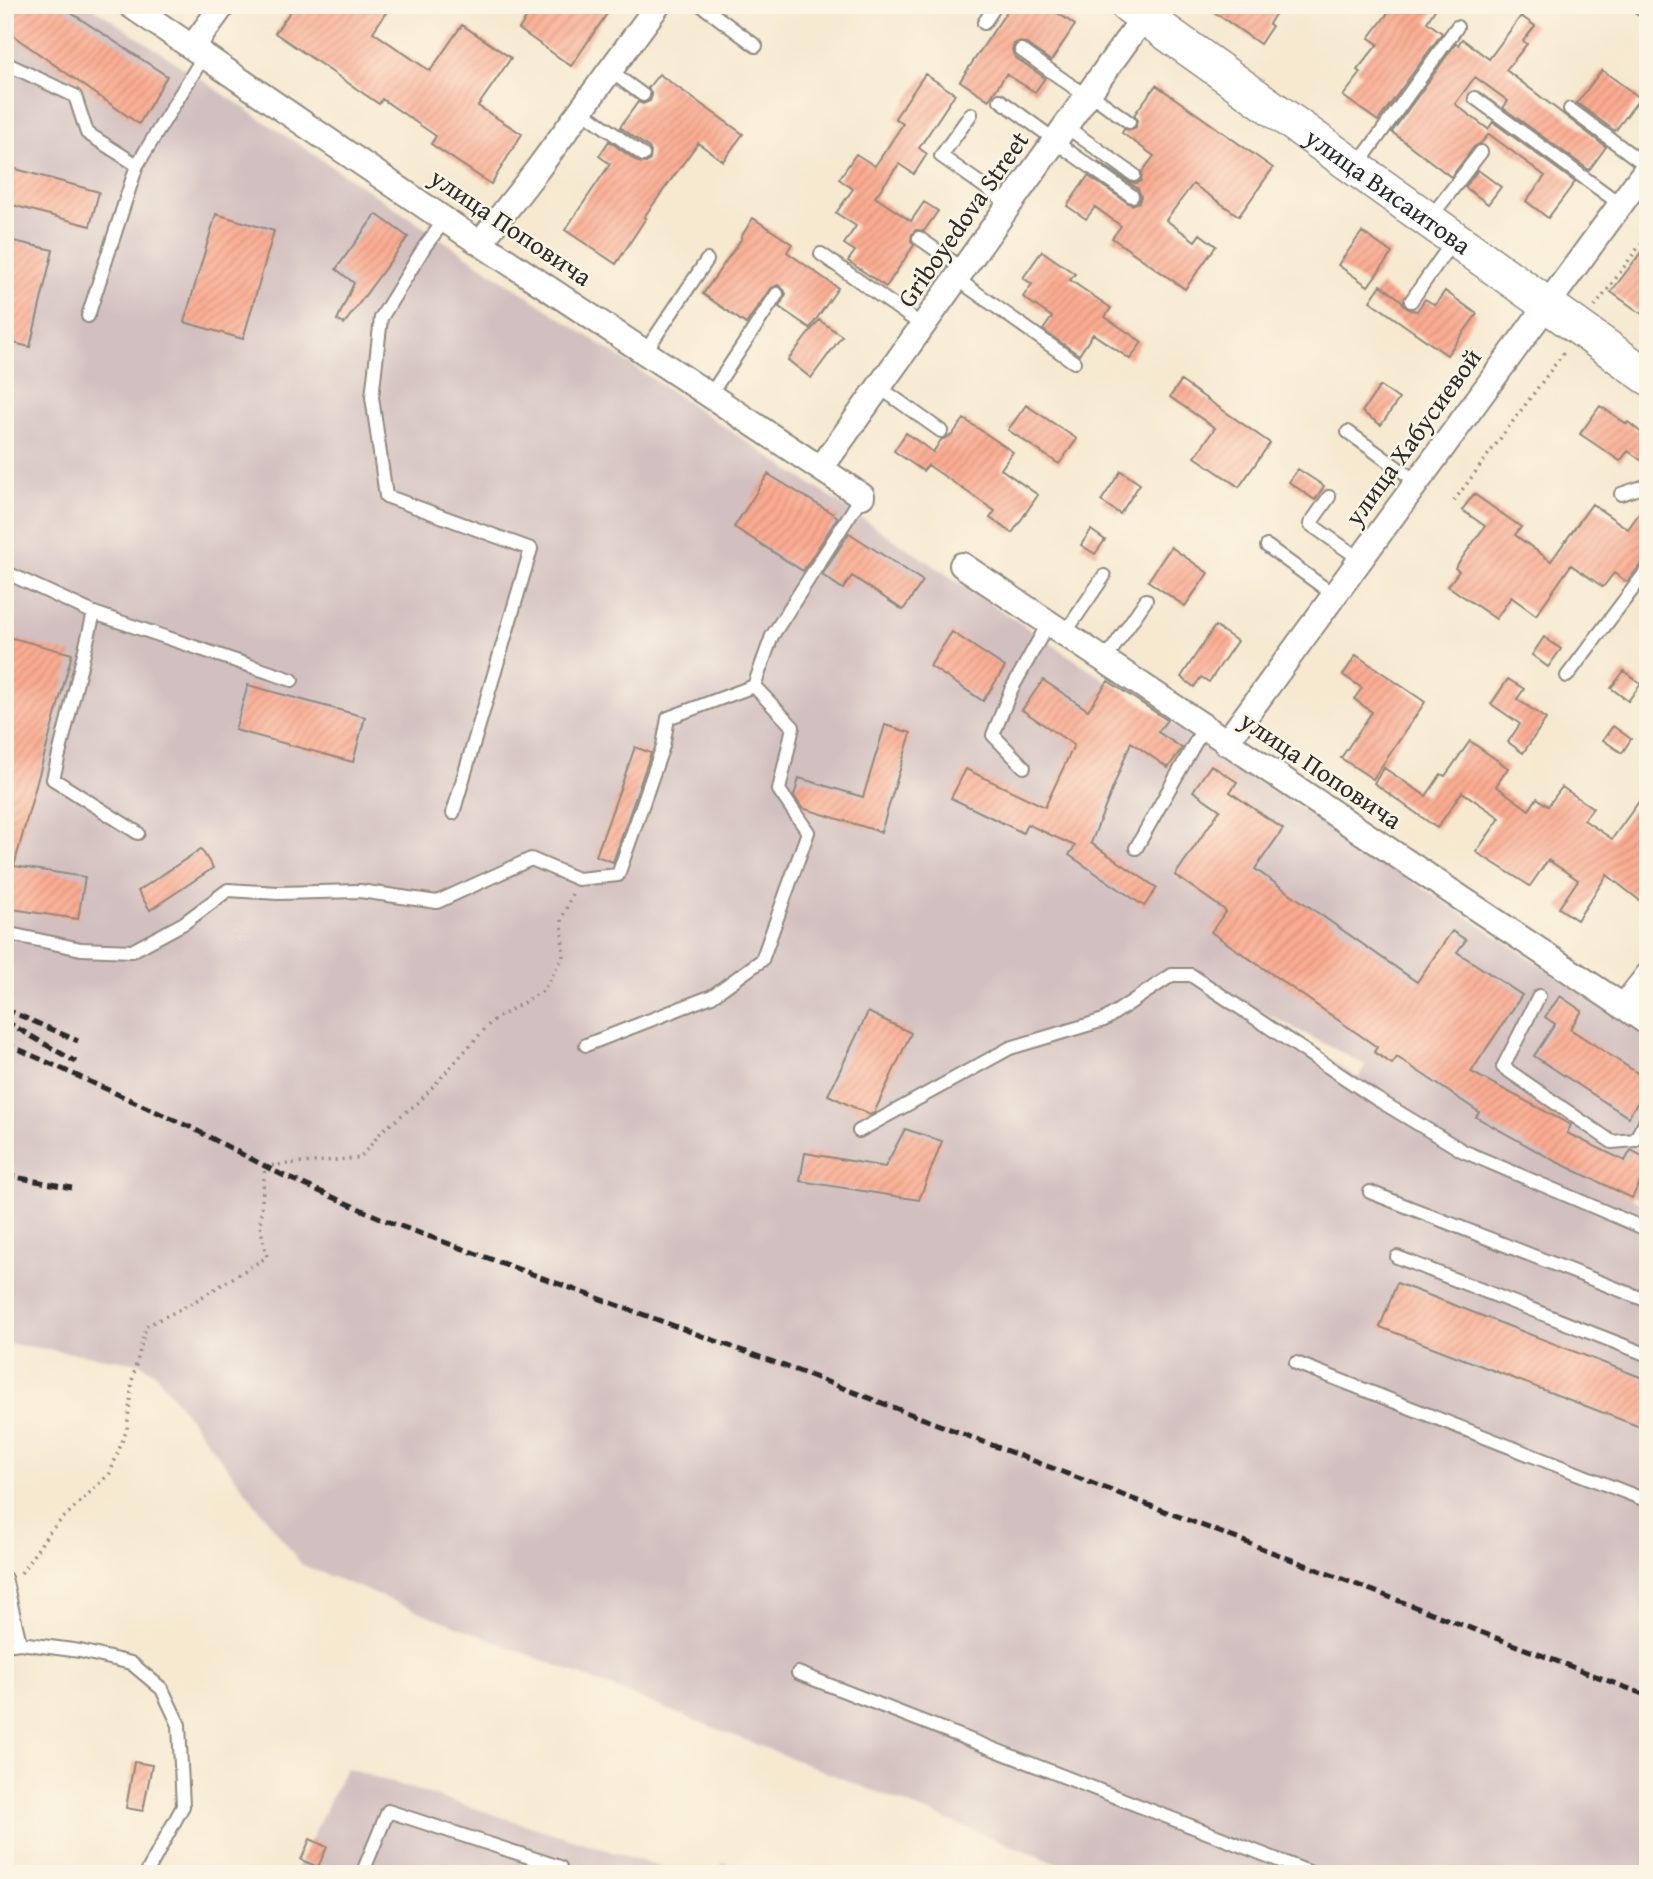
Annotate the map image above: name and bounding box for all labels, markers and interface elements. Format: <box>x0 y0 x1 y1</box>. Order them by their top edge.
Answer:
street label: улица Висаитова <box>1296 117 1480 264</box>
street label: Griboyedova Street <box>887 123 1038 315</box>
street label: улица Поповича <box>421 157 601 296</box>
street label: улица Хабусиевой <box>1334 340 1491 535</box>
street label: улица Поповича <box>1231 700 1411 839</box>

